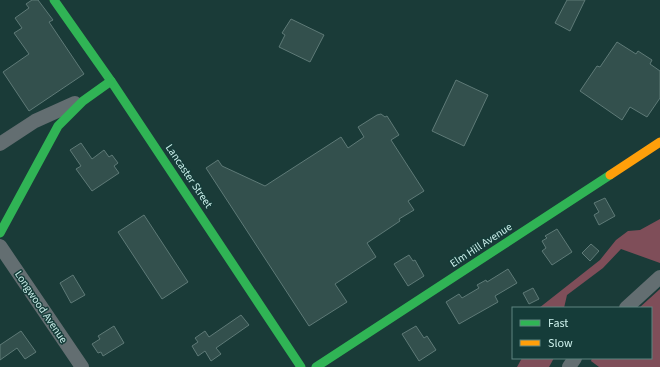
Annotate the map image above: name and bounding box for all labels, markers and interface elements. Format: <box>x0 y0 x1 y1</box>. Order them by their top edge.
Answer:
street label: Lancaster Street <box>162 141 216 211</box>
street label: Elm Hill Avenue <box>447 219 516 271</box>
street label: Longwood Avenue <box>11 268 71 347</box>
legend <box>512 307 652 359</box>
text: Fast <box>548 315 568 332</box>
text: Slow <box>548 335 573 352</box>

